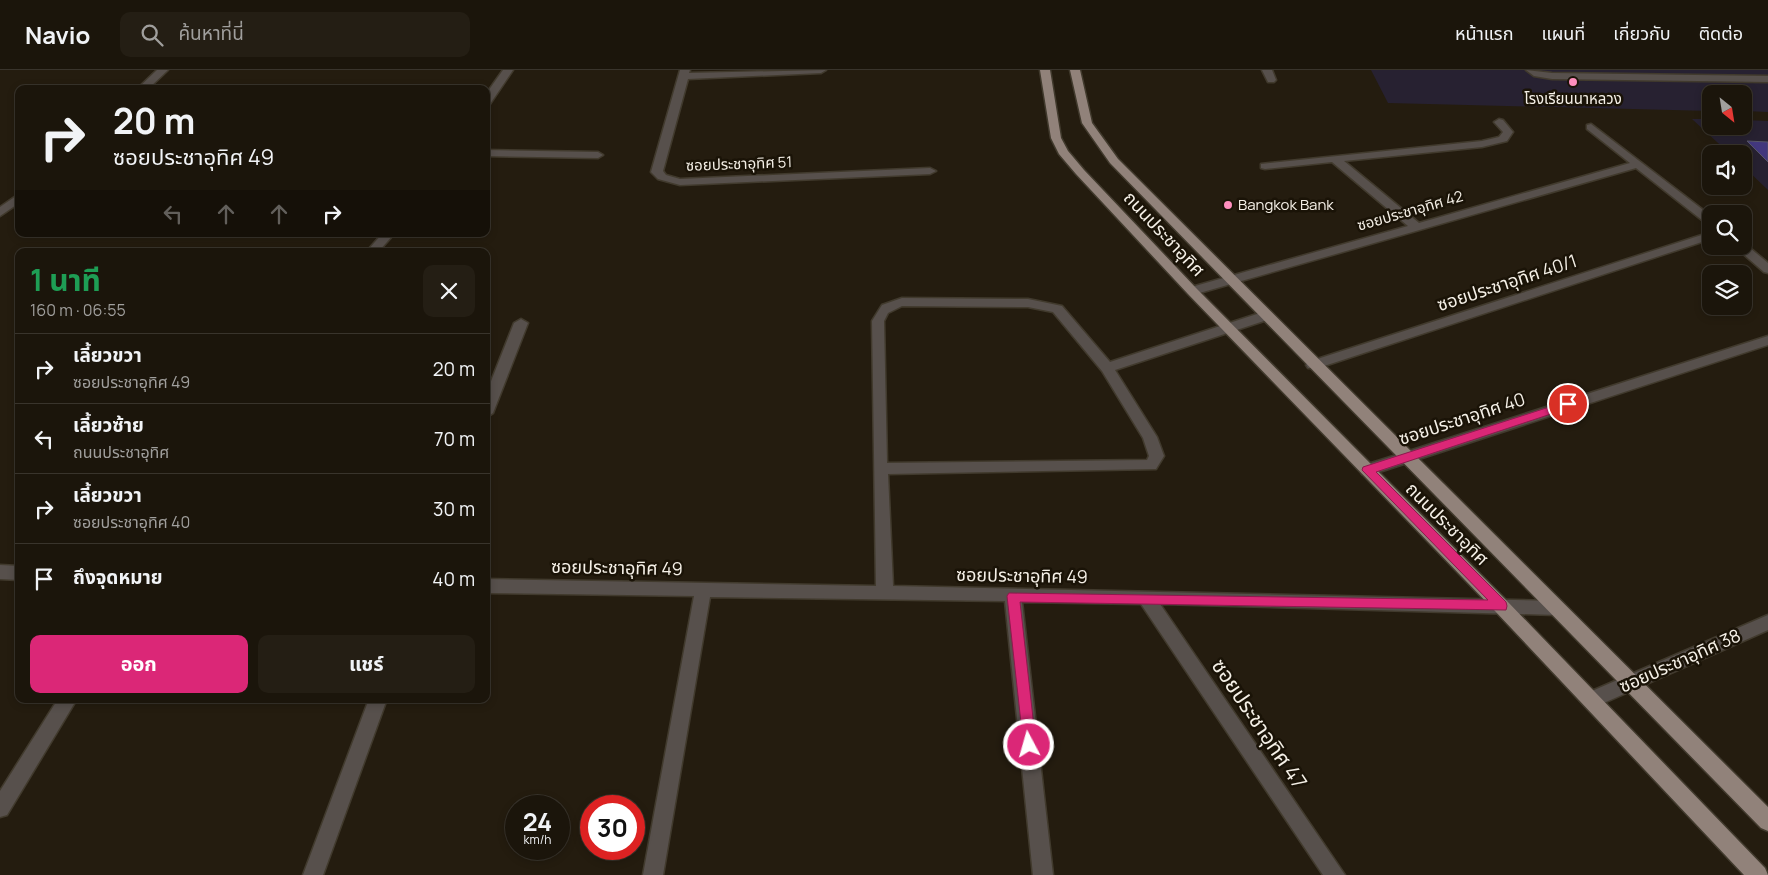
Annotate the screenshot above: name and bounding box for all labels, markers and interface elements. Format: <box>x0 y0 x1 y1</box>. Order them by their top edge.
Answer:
search box <box>120 12 470 57</box>
text: Navio <box>25 18 90 51</box>
text: ค้นหาที่นี่ <box>178 20 244 46</box>
icon: search <box>138 21 166 49</box>
text: หน้าแรก <box>1455 21 1513 45</box>
text: แผนที่ <box>1541 21 1585 45</box>
text: เกี่ยวกับ <box>1613 21 1671 45</box>
text: ติดต่อ <box>1699 21 1743 45</box>
marker: โรงเรียนนาหลวง <box>1567 76 1579 88</box>
north arrow <box>1702 85 1752 135</box>
map controls <box>1702 85 1752 315</box>
place label: โรงเรียนนาหลวง <box>1524 88 1622 109</box>
text: 20 m <box>113 97 195 145</box>
icon: right <box>30 105 95 170</box>
text: ซอยประชาอุทิศ 49 <box>113 142 274 172</box>
button: sound <box>1702 145 1752 195</box>
street label: ซอยประชาอุทิศ 51 <box>685 151 792 176</box>
street label: ถนนประชาอุทิศ <box>1119 185 1210 281</box>
street label: ซอยประชาอุทิศ 42 <box>1354 185 1465 236</box>
place label: Bangkok Bank <box>1238 194 1334 215</box>
marker: Bangkok Bank <box>1222 199 1234 211</box>
icon: left <box>159 200 187 228</box>
icon: ahead <box>212 200 240 228</box>
icon: ahead <box>265 200 293 228</box>
icon: right <box>318 200 346 228</box>
button: search <box>1702 205 1752 255</box>
street label: ซอยประชาอุทิศ 40/1 <box>1434 248 1580 316</box>
text: 1 นาที <box>30 259 101 300</box>
button: close <box>423 265 475 317</box>
button: layers <box>1702 265 1752 315</box>
text: 160 m · 06:55 <box>30 299 126 321</box>
text: เลี้ยวขวา <box>73 342 142 368</box>
icon: right <box>30 355 58 383</box>
text: 20 m <box>433 356 475 382</box>
text: ซอยประชาอุทิศ 49 <box>73 371 190 393</box>
pin <box>1547 383 1589 425</box>
street label: ซอยประชาอุทิศ 40 <box>1395 386 1528 450</box>
icon: arrive <box>1554 390 1582 418</box>
text: เลี้ยวซ้าย <box>73 412 144 438</box>
icon: left <box>30 425 58 453</box>
text: 70 m <box>434 426 475 452</box>
text: ถนนประชาอุทิศ <box>73 441 169 463</box>
street label: ถนนประชาอุทิศ <box>1401 476 1495 570</box>
text: เลี้ยวขวา <box>73 482 142 508</box>
icon: right <box>30 495 58 523</box>
text: 30 m <box>433 496 475 522</box>
text: ซอยประชาอุทิศ 40 <box>73 511 190 533</box>
street label: ซอยประชาอุทิศ 49 <box>551 554 683 580</box>
street label: ซอยประชาอุทิศ 49 <box>956 562 1088 588</box>
text: ถึงจุดหมาย <box>73 564 163 590</box>
icon: arrive <box>30 565 58 593</box>
text: 40 m <box>432 566 475 592</box>
street label: ซอยประชาอุทิศ 38 <box>1615 623 1744 698</box>
button: ออก <box>30 635 248 693</box>
button: แชร์ <box>258 635 475 693</box>
street label: ซอยประชาอุทิศ 47 <box>1206 653 1314 794</box>
position arrow <box>1002 718 1054 770</box>
speed limit sign: 30 <box>580 795 645 860</box>
text: 24 <box>523 804 552 839</box>
text: km/h <box>524 831 551 848</box>

